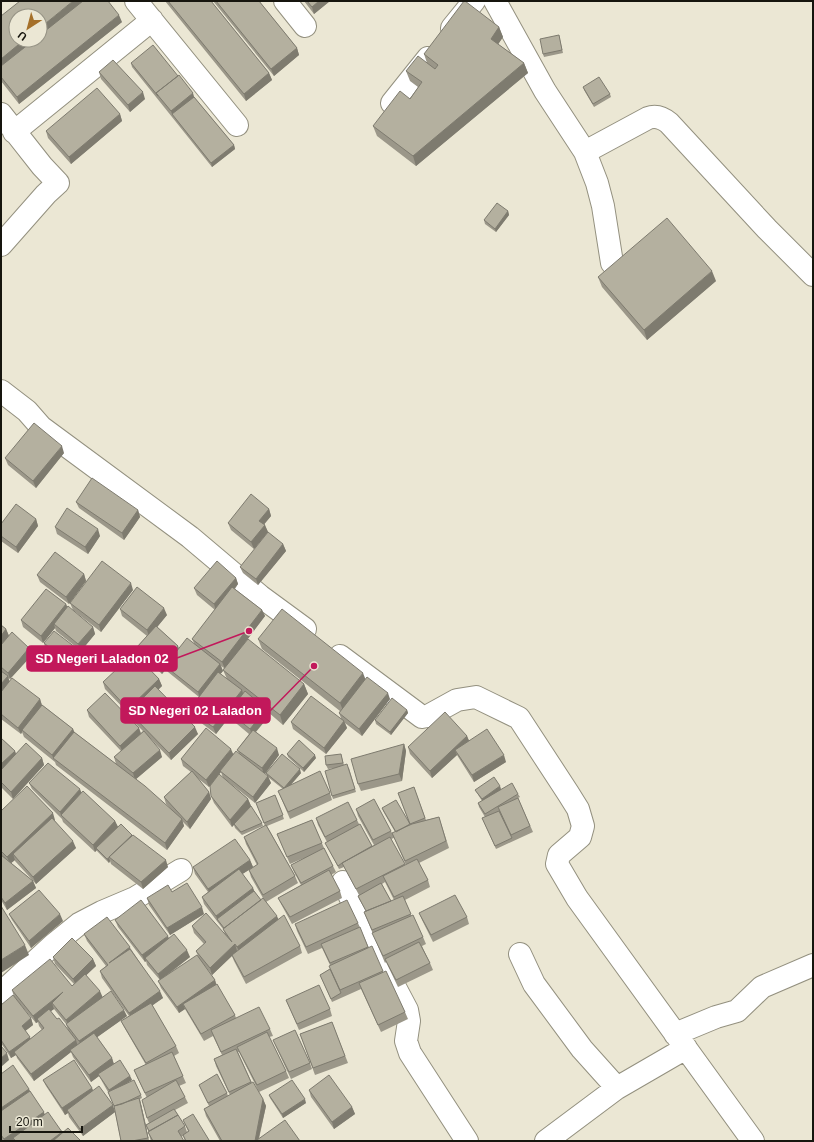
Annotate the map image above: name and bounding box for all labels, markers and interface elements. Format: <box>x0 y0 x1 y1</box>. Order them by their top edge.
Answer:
north arrow <box>8 8 48 48</box>
text: U <box>15 29 29 43</box>
callout: SD Negeri Laladon 02 <box>27 646 177 671</box>
text: SD Negeri Laladon 02 <box>35 651 169 666</box>
callout: SD Negeri 02 Laladon <box>121 698 270 723</box>
text: SD Negeri 02 Laladon <box>128 703 262 718</box>
scale bar <box>10 1108 82 1134</box>
text: 20 m <box>16 1115 43 1129</box>

